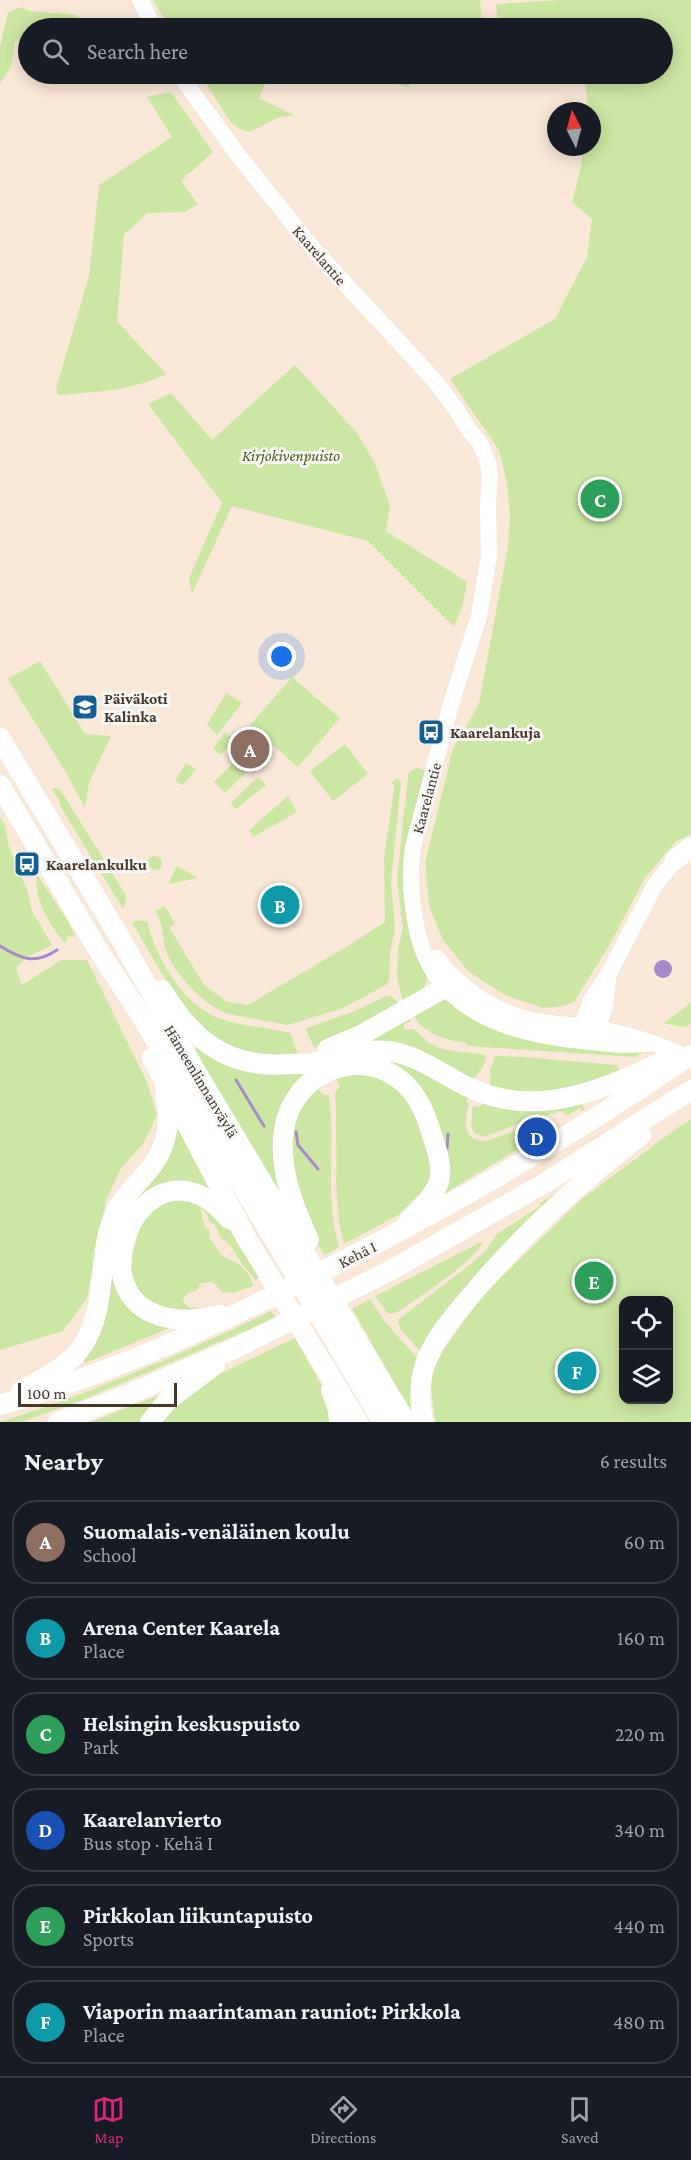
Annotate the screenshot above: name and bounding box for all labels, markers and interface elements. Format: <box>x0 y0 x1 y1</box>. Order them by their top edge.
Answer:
search box <box>18 18 673 84</box>
icon: search <box>39 35 72 68</box>
text: Search here <box>87 39 188 64</box>
north arrow <box>547 102 601 156</box>
street label: Kaarelantie <box>289 222 350 288</box>
park label: Kirjokivenpuisto <box>242 447 340 465</box>
pin: C <box>580 476 620 522</box>
your location <box>267 642 296 671</box>
place label: Päiväkoti Kalinka <box>104 690 168 725</box>
school or university icon: Päiväkoti Kalinka <box>70 692 100 722</box>
bus stop icon: Kaarelankuja <box>416 717 446 747</box>
place label: Kaarelankuja <box>450 724 541 742</box>
pin: A <box>230 726 270 771</box>
street label: Kaarelantie <box>409 761 444 836</box>
bus stop icon: Kaarelankulku <box>12 849 42 879</box>
place label: Kaarelankulku <box>46 856 147 873</box>
pin: B <box>260 882 300 928</box>
street label: Hämeenlinnanväylä <box>160 1022 242 1142</box>
pin: D <box>518 1114 556 1160</box>
street label: Kehä I <box>336 1238 379 1271</box>
pin: E <box>574 1258 614 1304</box>
map controls <box>619 1296 673 1404</box>
button: locate <box>619 1296 673 1350</box>
pin: F <box>558 1348 596 1394</box>
button: layers <box>619 1350 673 1404</box>
scale bar <box>18 1380 177 1408</box>
text: 100 m <box>27 1385 66 1402</box>
text: Nearby <box>24 1447 103 1476</box>
text: 6 results <box>600 1450 667 1472</box>
text: Suomalais-venäläinen koulu <box>83 1519 350 1544</box>
text: A <box>40 1531 51 1553</box>
text: 60 m <box>624 1531 665 1553</box>
text: School <box>83 1544 136 1566</box>
text: Arena Center Kaarela <box>83 1615 280 1640</box>
text: B <box>40 1627 51 1649</box>
text: 160 m <box>617 1627 665 1649</box>
text: Place <box>83 1640 125 1662</box>
text: Helsingin keskuspuisto <box>83 1711 300 1736</box>
text: C <box>39 1723 52 1745</box>
text: 220 m <box>615 1723 665 1745</box>
text: Park <box>83 1736 119 1758</box>
text: Kaarelanvierto <box>83 1807 222 1832</box>
text: D <box>39 1819 52 1841</box>
text: 340 m <box>614 1819 665 1841</box>
text: Bus stop · Kehä I <box>83 1832 213 1854</box>
text: Pirkkolan liikuntapuisto <box>83 1903 313 1928</box>
text: E <box>40 1915 51 1937</box>
text: 440 m <box>613 1915 665 1937</box>
text: Sports <box>83 1928 134 1950</box>
text: Viaporin maarintaman rauniot: Pirkkola <box>83 1999 461 2024</box>
text: F <box>40 2011 51 2033</box>
text: 480 m <box>613 2011 665 2033</box>
text: Place <box>83 2024 125 2046</box>
tab: Map <box>92 2093 125 2146</box>
tab: Directions <box>310 2093 376 2146</box>
tab: Saved <box>561 2093 599 2146</box>

